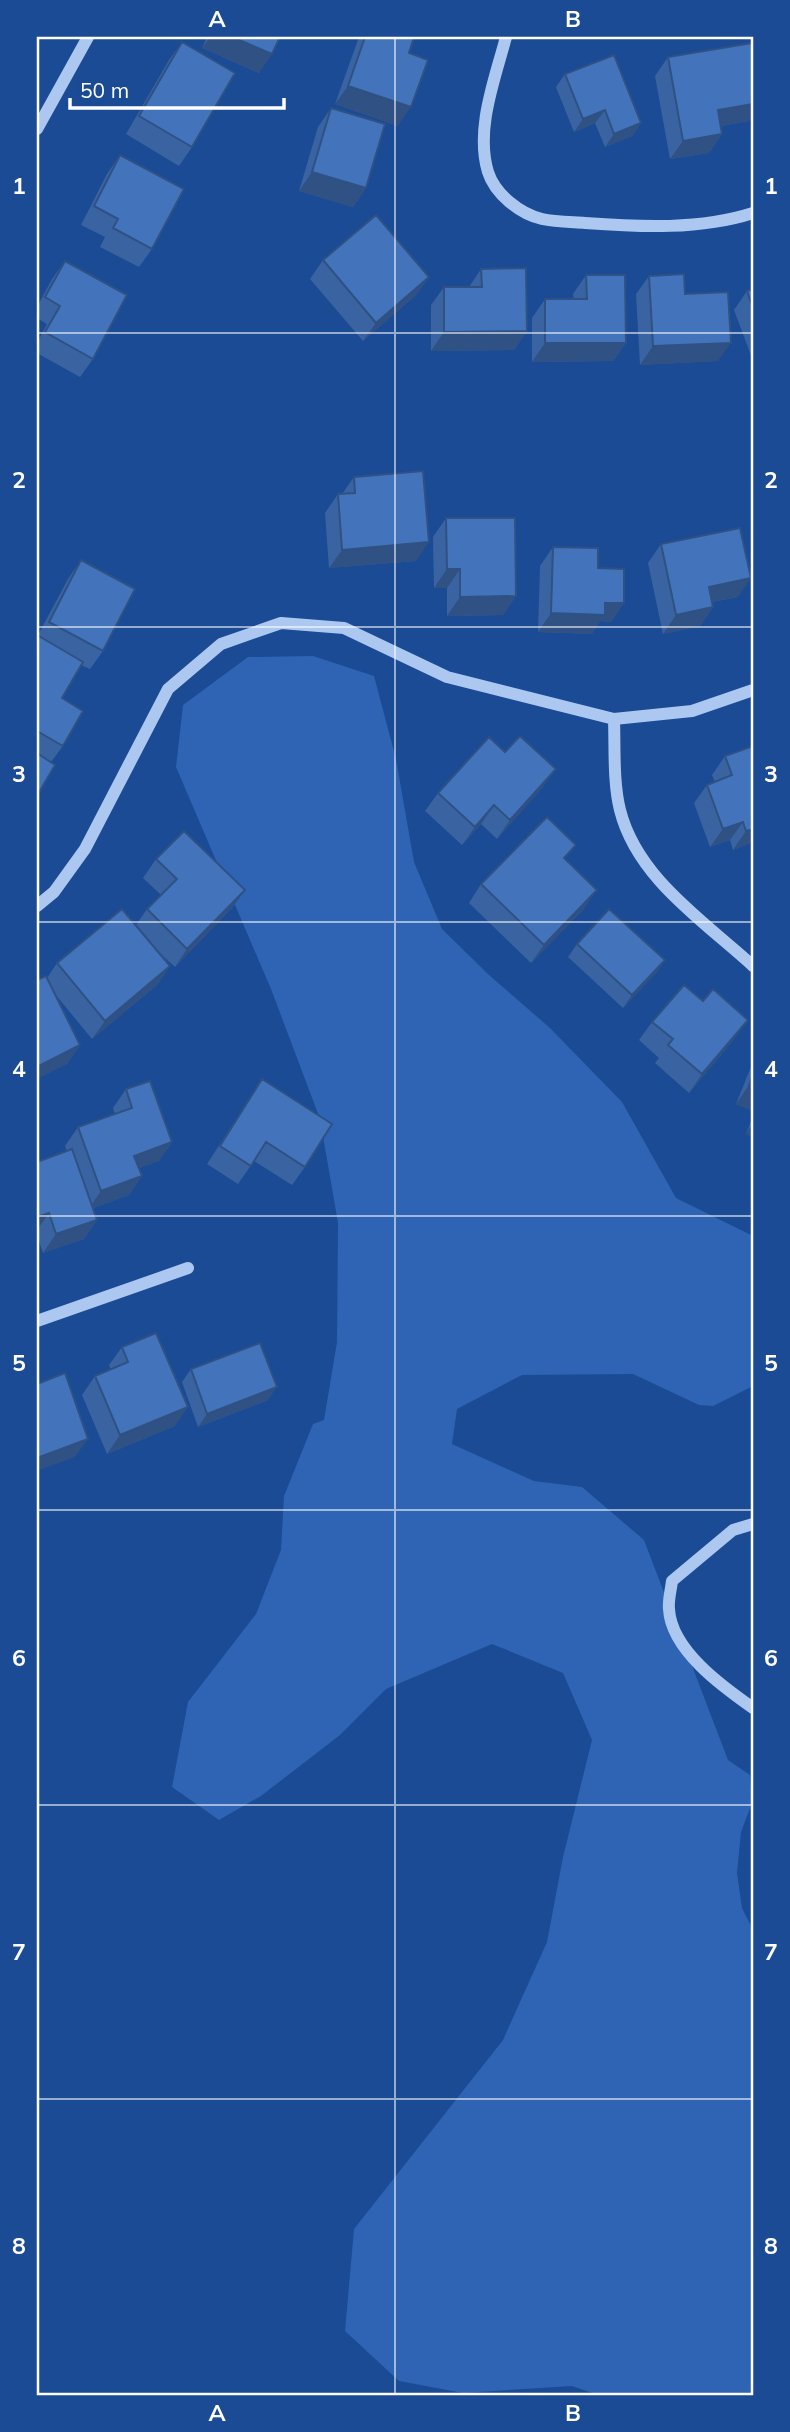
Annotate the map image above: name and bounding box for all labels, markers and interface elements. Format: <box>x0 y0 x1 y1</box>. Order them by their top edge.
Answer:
text: A <box>208 4 226 33</box>
text: B <box>565 4 581 33</box>
scale bar <box>70 66 284 110</box>
text: 50 m <box>80 77 129 103</box>
text: 1 <box>12 171 26 200</box>
text: 1 <box>764 171 778 200</box>
text: 2 <box>12 465 26 494</box>
text: 2 <box>764 465 778 494</box>
text: 3 <box>12 759 26 788</box>
text: 3 <box>764 759 778 788</box>
text: 4 <box>12 1054 26 1083</box>
text: 4 <box>764 1054 778 1083</box>
text: 5 <box>12 1348 26 1377</box>
text: 5 <box>764 1348 778 1377</box>
text: 6 <box>12 1643 26 1672</box>
text: 6 <box>764 1643 778 1672</box>
text: 7 <box>12 1937 26 1966</box>
text: 7 <box>764 1937 778 1966</box>
text: 8 <box>12 2231 26 2260</box>
text: 8 <box>764 2231 778 2260</box>
text: A <box>208 2398 226 2427</box>
text: B <box>565 2398 581 2427</box>

